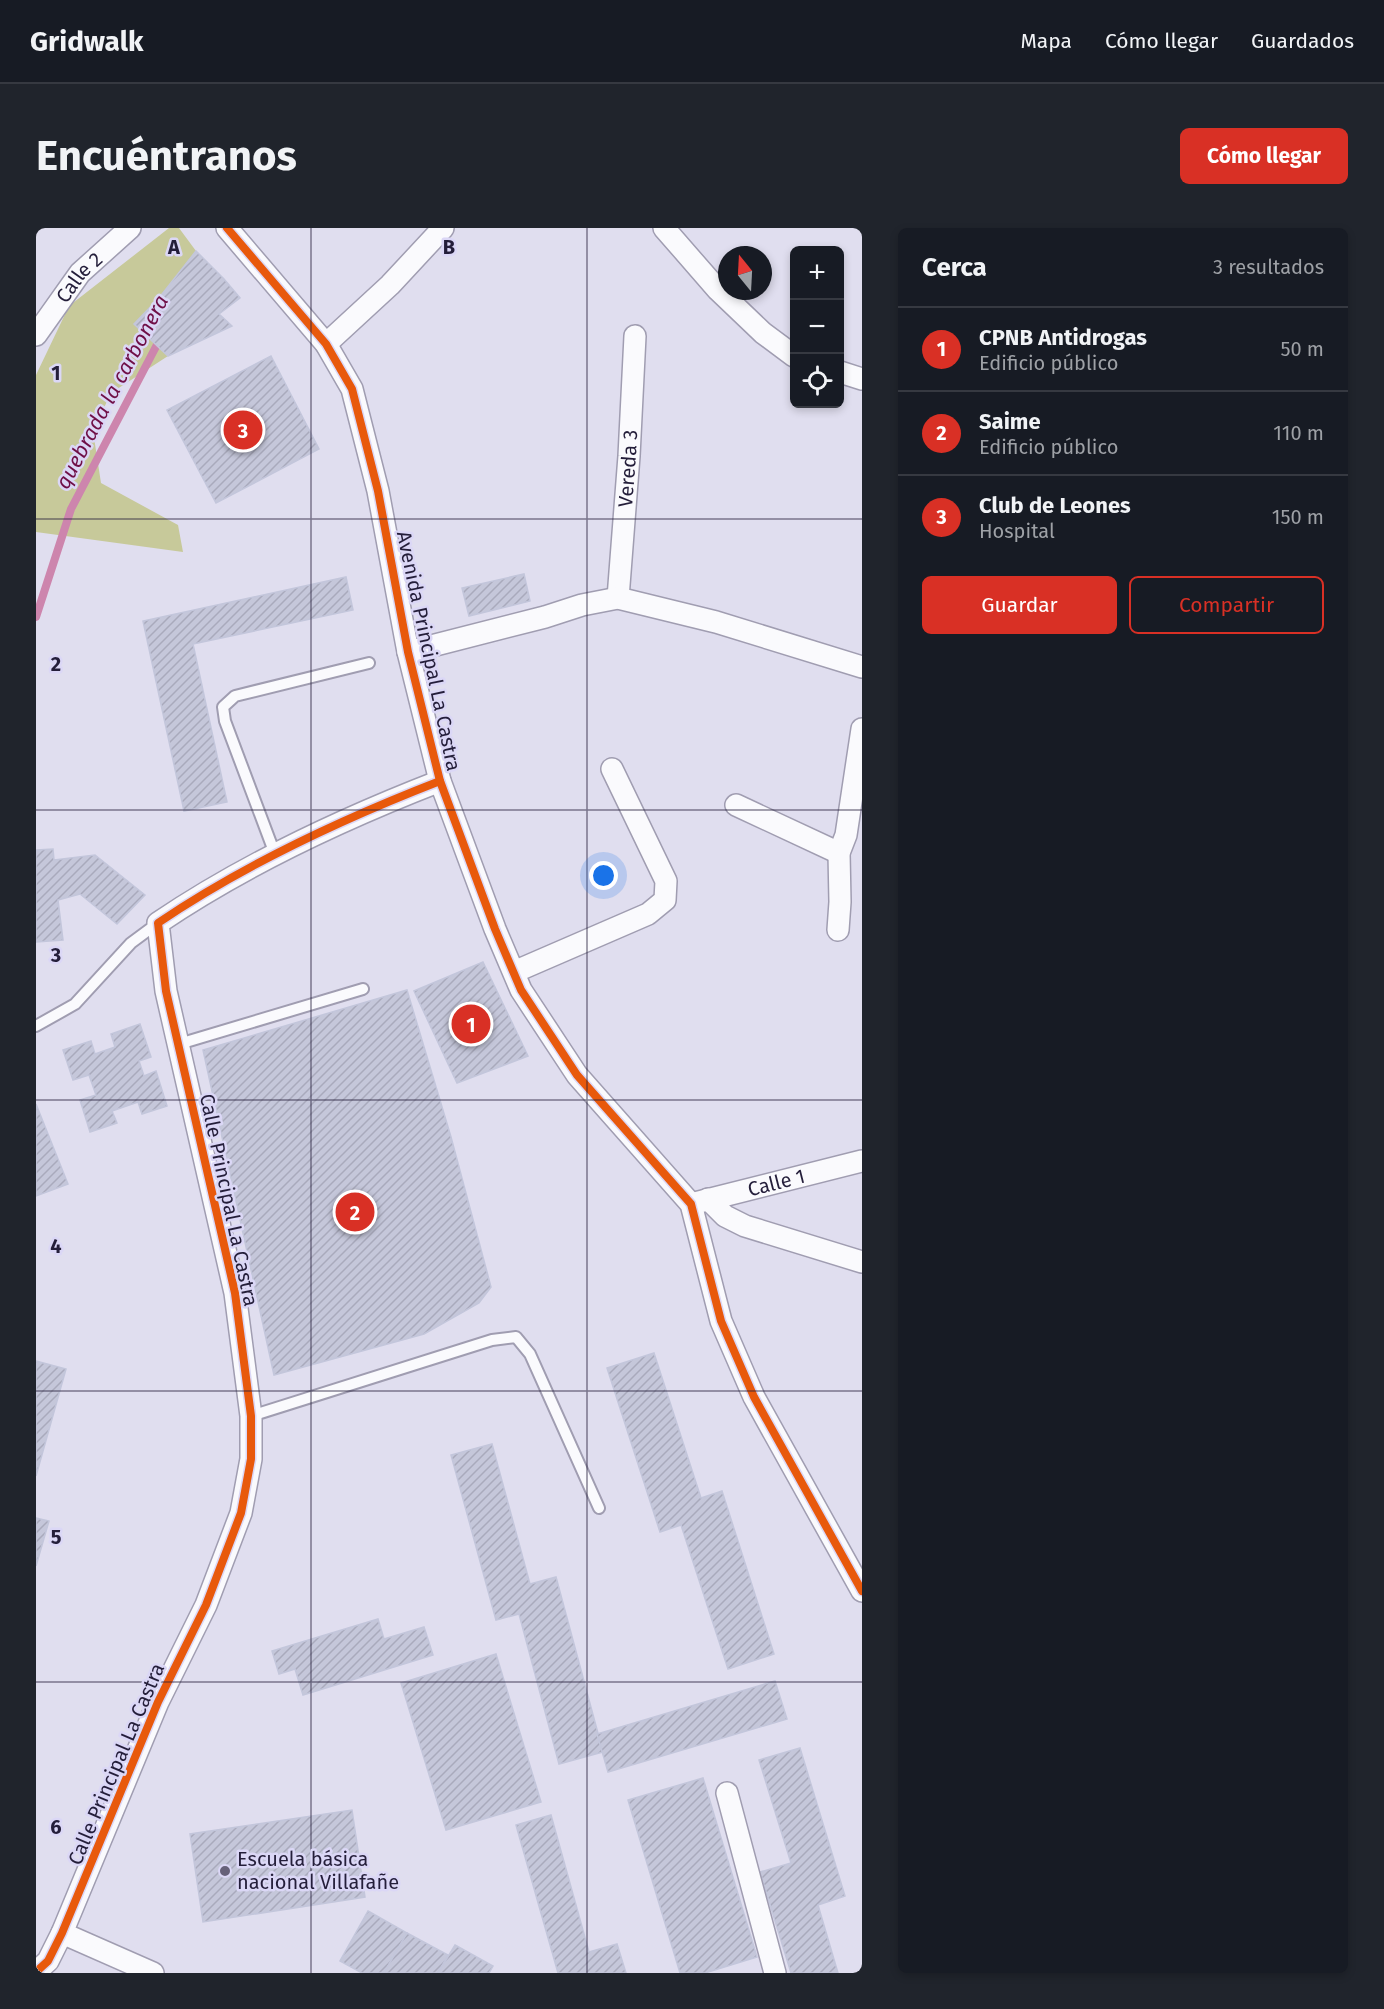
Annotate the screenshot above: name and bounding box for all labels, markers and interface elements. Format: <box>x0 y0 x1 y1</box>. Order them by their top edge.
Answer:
text: Gridwalk <box>30 25 143 58</box>
text: Mapa <box>1020 28 1072 54</box>
text: Cómo llegar <box>1105 28 1218 54</box>
text: Guardados <box>1251 28 1354 54</box>
button: Cómo llegar <box>1180 128 1348 184</box>
text: Encuéntranos <box>36 131 297 181</box>
text: A <box>167 235 181 259</box>
text: B <box>443 235 455 259</box>
north arrow <box>718 246 772 300</box>
map controls <box>790 246 844 408</box>
button: + <box>790 246 844 300</box>
street label: Calle 2 <box>51 247 107 307</box>
text: Cerca <box>922 252 987 283</box>
text: 3 resultados <box>1213 255 1324 279</box>
water label: quebrada la carbonera <box>50 291 174 493</box>
button: − <box>790 300 844 354</box>
text: CPNB Antidrogas <box>979 324 1147 351</box>
text: 1 <box>937 337 946 361</box>
text: 50 m <box>1280 337 1324 361</box>
text: Edificio público <box>979 351 1118 375</box>
button: locate <box>790 354 844 408</box>
text: 1 <box>51 361 61 385</box>
pin: 3 <box>224 408 262 452</box>
text: Saime <box>979 408 1041 435</box>
text: 2 <box>936 421 947 445</box>
text: 110 m <box>1273 421 1324 445</box>
street label: Vereda 3 <box>613 429 642 508</box>
text: Edificio público <box>979 435 1118 459</box>
text: Club de Leones <box>979 492 1131 519</box>
text: 3 <box>936 505 947 529</box>
text: 150 m <box>1272 505 1324 529</box>
text: Hospital <box>979 519 1055 543</box>
street label: Avenida Principal La Castra <box>392 529 466 773</box>
button: Guardar <box>922 576 1117 634</box>
button: Compartir <box>1129 576 1324 634</box>
text: 2 <box>51 652 61 676</box>
your location <box>589 861 618 890</box>
text: 3 <box>50 943 61 967</box>
pin: 1 <box>452 1002 490 1046</box>
street label: Calle Principal La Castra <box>195 1092 263 1308</box>
street label: Calle 1 <box>745 1164 808 1201</box>
pin: 2 <box>336 1190 374 1234</box>
text: 4 <box>50 1234 62 1258</box>
text: 5 <box>51 1525 62 1549</box>
street label: Calle Principal La Castra <box>63 1660 169 1868</box>
text: 6 <box>50 1815 62 1839</box>
place label: Escuela básica nacional Villafañe <box>237 1847 399 1894</box>
marker: Escuela básica nacional Villafañe <box>218 1864 232 1878</box>

